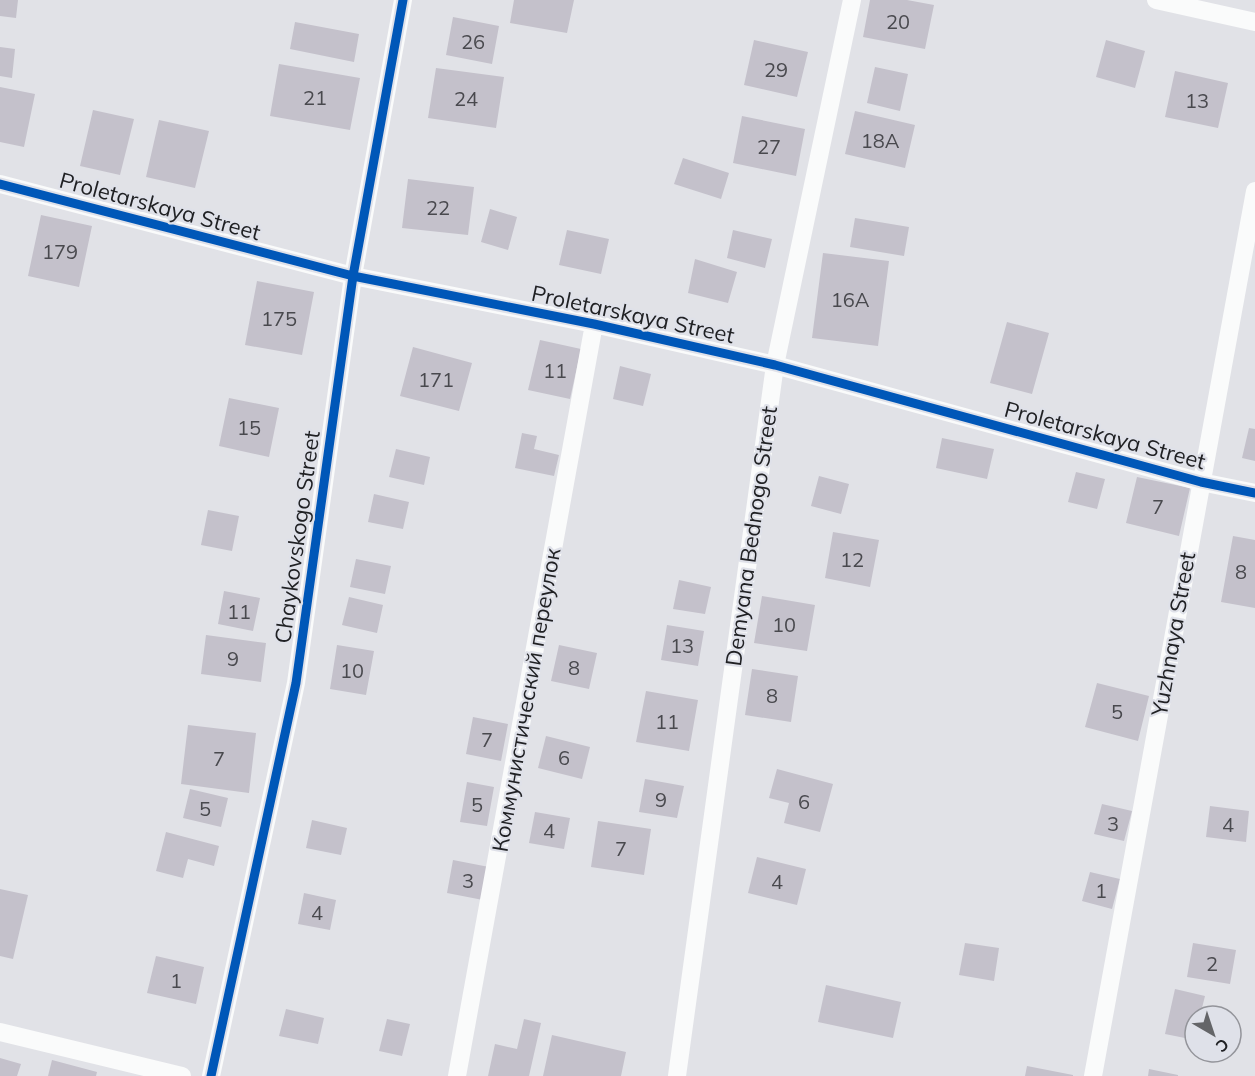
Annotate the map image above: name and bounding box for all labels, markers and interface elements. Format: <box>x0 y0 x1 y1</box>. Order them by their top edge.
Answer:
house number: 20 <box>886 9 910 34</box>
house number: 26 <box>461 29 485 54</box>
house number: 29 <box>764 57 788 82</box>
house number: 21 <box>303 85 327 110</box>
house number: 24 <box>454 86 478 111</box>
house number: 13 <box>1185 88 1209 113</box>
house number: 18А <box>861 128 900 153</box>
house number: 27 <box>757 134 781 159</box>
street label: Proletarskaya Street <box>56 166 264 246</box>
house number: 22 <box>426 195 450 220</box>
house number: 179 <box>42 239 78 264</box>
street label: Proletarskaya Street <box>529 279 737 349</box>
house number: 16А <box>831 287 870 312</box>
house number: 175 <box>261 306 297 331</box>
house number: 11 <box>543 358 567 383</box>
house number: 171 <box>418 367 454 392</box>
street label: Proletarskaya Street <box>1001 395 1209 475</box>
street label: Demyana Bednogo Street <box>719 404 783 668</box>
house number: 15 <box>237 415 261 440</box>
street label: Chaykovskogo Street <box>268 429 326 645</box>
house number: 7 <box>1152 494 1164 519</box>
street label: Коммунистический переулок <box>485 546 567 854</box>
house number: 12 <box>840 547 864 572</box>
street label: Yuzhnaya Street <box>1145 550 1201 719</box>
house number: 8 <box>1235 559 1247 584</box>
house number: 11 <box>227 599 251 624</box>
house number: 10 <box>772 612 796 637</box>
house number: 13 <box>670 633 694 658</box>
house number: 9 <box>227 646 239 671</box>
house number: 8 <box>568 655 580 680</box>
house number: 10 <box>340 658 364 683</box>
house number: 8 <box>766 683 778 708</box>
house number: 5 <box>1111 699 1123 724</box>
house number: 11 <box>655 709 679 734</box>
house number: 7 <box>481 727 493 752</box>
house number: 6 <box>558 745 570 770</box>
house number: 7 <box>213 746 225 771</box>
house number: 9 <box>655 787 667 812</box>
house number: 6 <box>798 789 810 814</box>
house number: 5 <box>471 792 483 817</box>
house number: 5 <box>199 796 211 821</box>
house number: 3 <box>1107 811 1119 836</box>
house number: 4 <box>1222 812 1234 837</box>
house number: 4 <box>543 818 555 843</box>
house number: 7 <box>615 836 627 861</box>
house number: 3 <box>462 868 474 893</box>
house number: 4 <box>771 869 783 894</box>
house number: 1 <box>1095 878 1107 903</box>
house number: 4 <box>311 900 323 925</box>
house number: 2 <box>1206 951 1218 976</box>
house number: 1 <box>170 968 182 993</box>
north arrow <box>1183 1004 1243 1064</box>
text: С <box>1212 1034 1233 1057</box>

